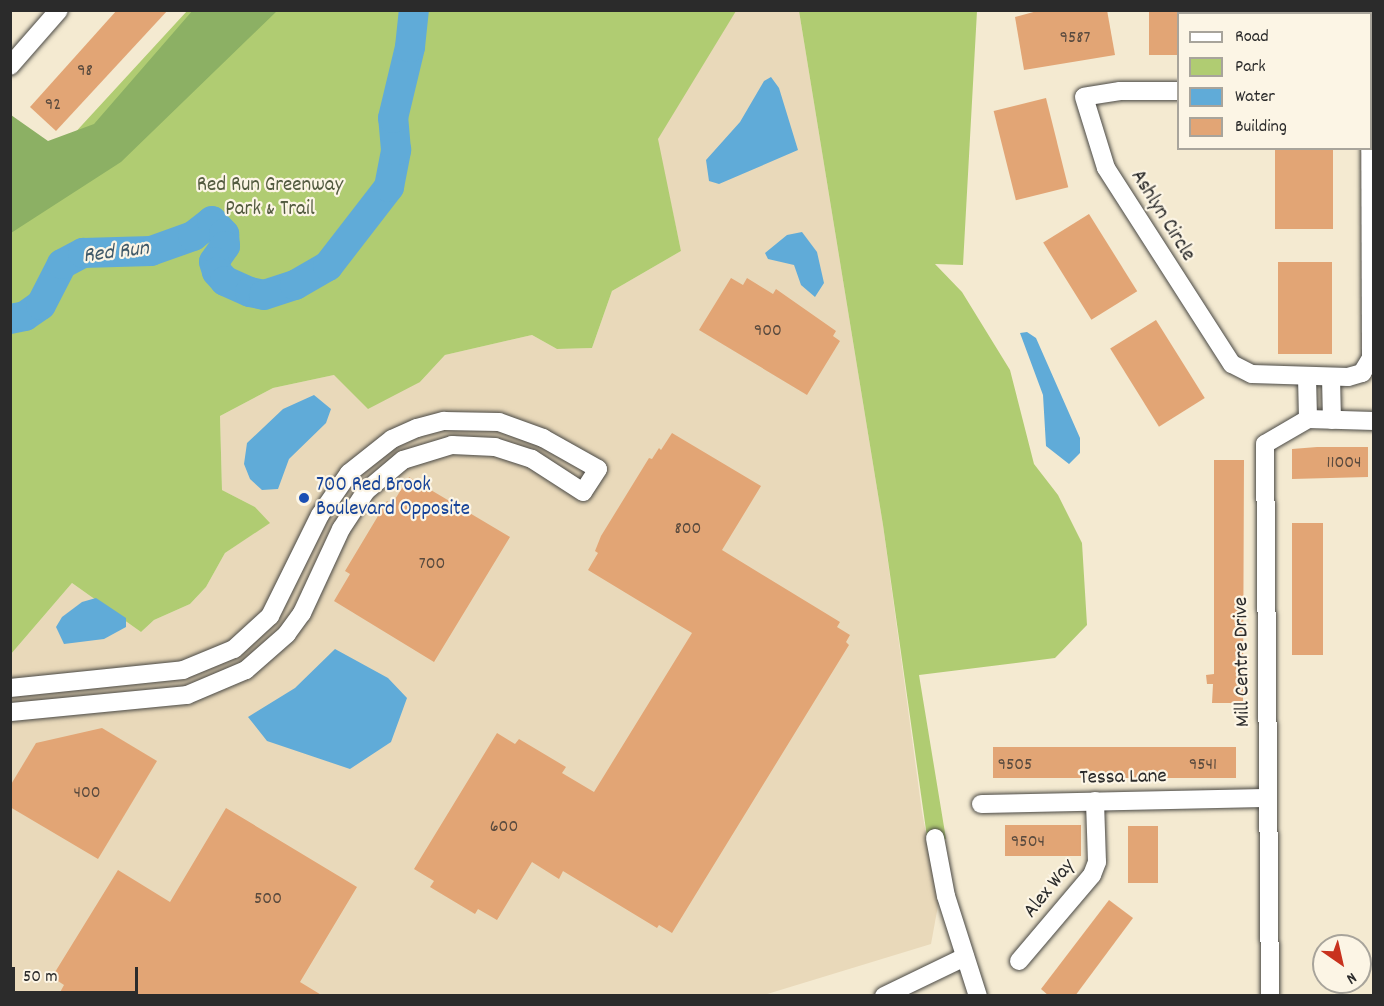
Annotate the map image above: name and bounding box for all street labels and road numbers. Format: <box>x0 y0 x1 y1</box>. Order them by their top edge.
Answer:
street label: Ashlyn Circle <box>1124 166 1200 266</box>
street label: Mill Centre Drive <box>1229 597 1257 727</box>
street label: Tessa Lane <box>1079 765 1167 791</box>
street label: Alex Way <box>1019 854 1081 924</box>

